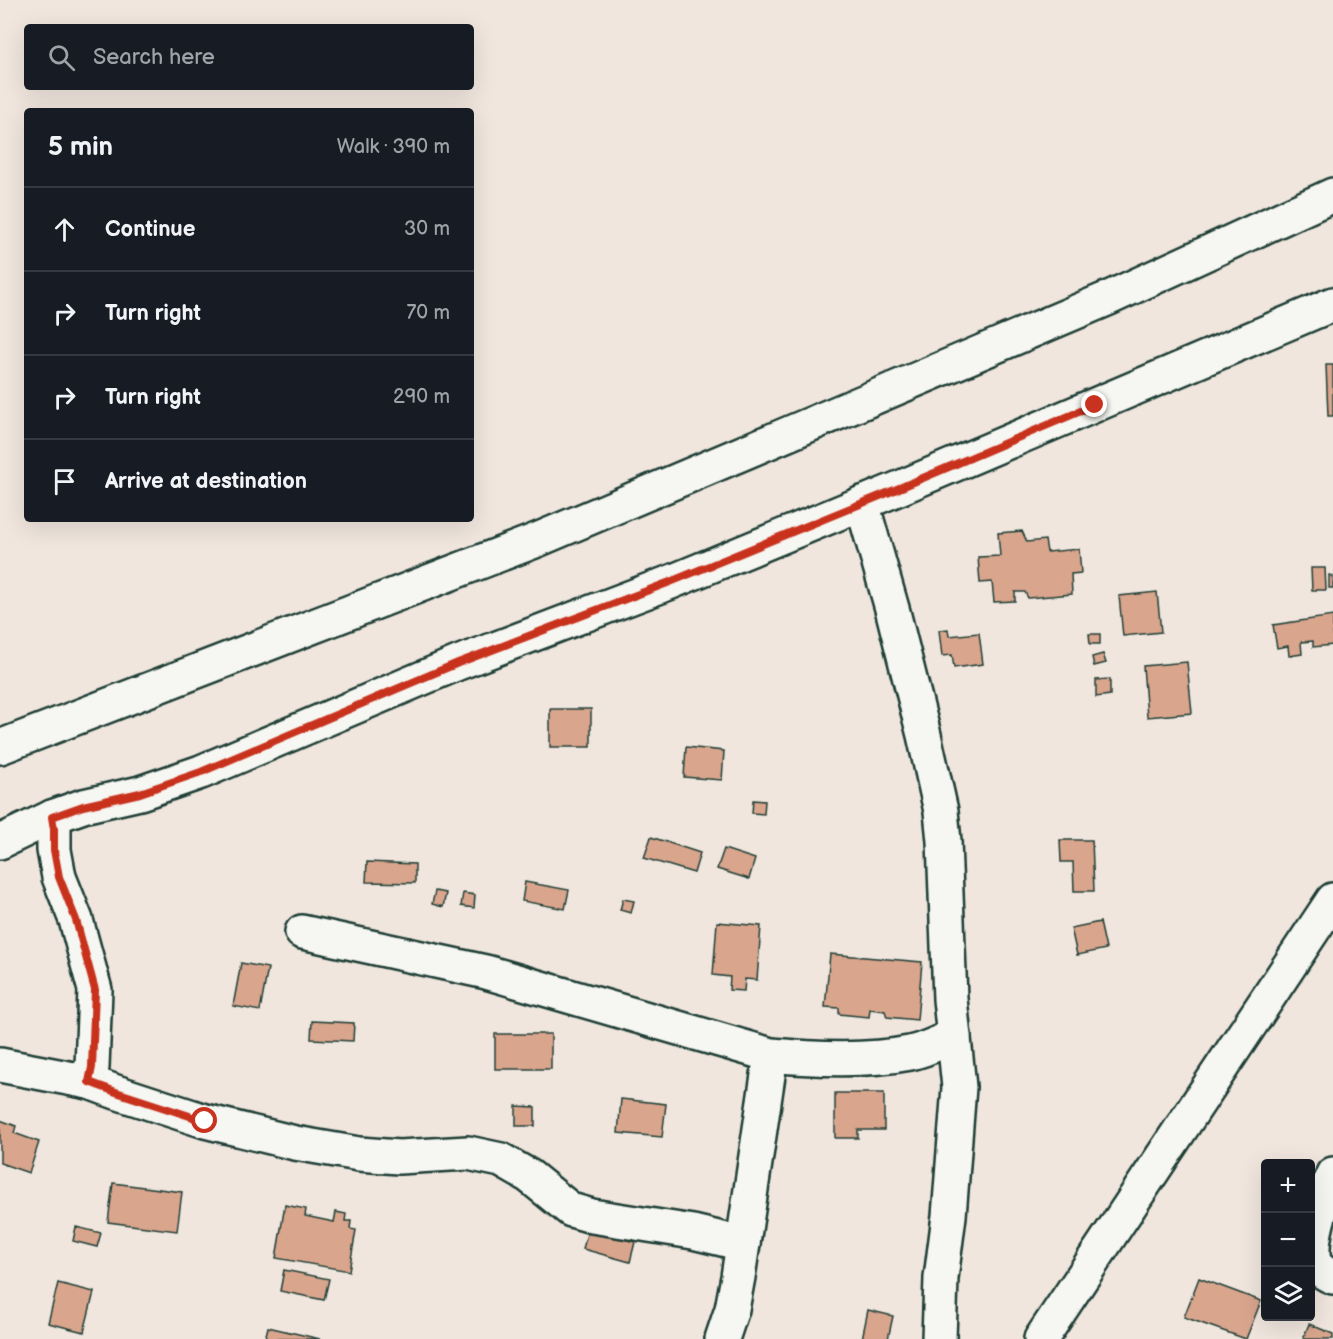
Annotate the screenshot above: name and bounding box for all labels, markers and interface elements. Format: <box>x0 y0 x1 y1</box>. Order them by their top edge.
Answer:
search box <box>24 24 474 90</box>
icon: search <box>45 41 78 74</box>
text: Search here <box>93 44 215 71</box>
text: 5 min <box>48 132 113 163</box>
text: Walk · 390 m <box>337 135 450 159</box>
icon: ahead <box>48 213 81 246</box>
text: Continue <box>105 216 195 243</box>
text: 30 m <box>404 217 450 241</box>
icon: right <box>48 297 81 330</box>
text: Turn right <box>105 300 201 327</box>
text: 70 m <box>406 301 450 325</box>
icon: right <box>48 381 81 414</box>
text: Turn right <box>105 384 201 411</box>
text: 290 m <box>393 385 450 409</box>
route end <box>1081 391 1107 417</box>
icon: arrive <box>48 465 81 498</box>
text: Arrive at destination <box>105 468 307 495</box>
route start <box>191 1107 217 1133</box>
map controls <box>1261 1159 1315 1321</box>
button: + <box>1261 1159 1315 1213</box>
button: − <box>1261 1213 1315 1267</box>
button: layers <box>1261 1267 1315 1321</box>

